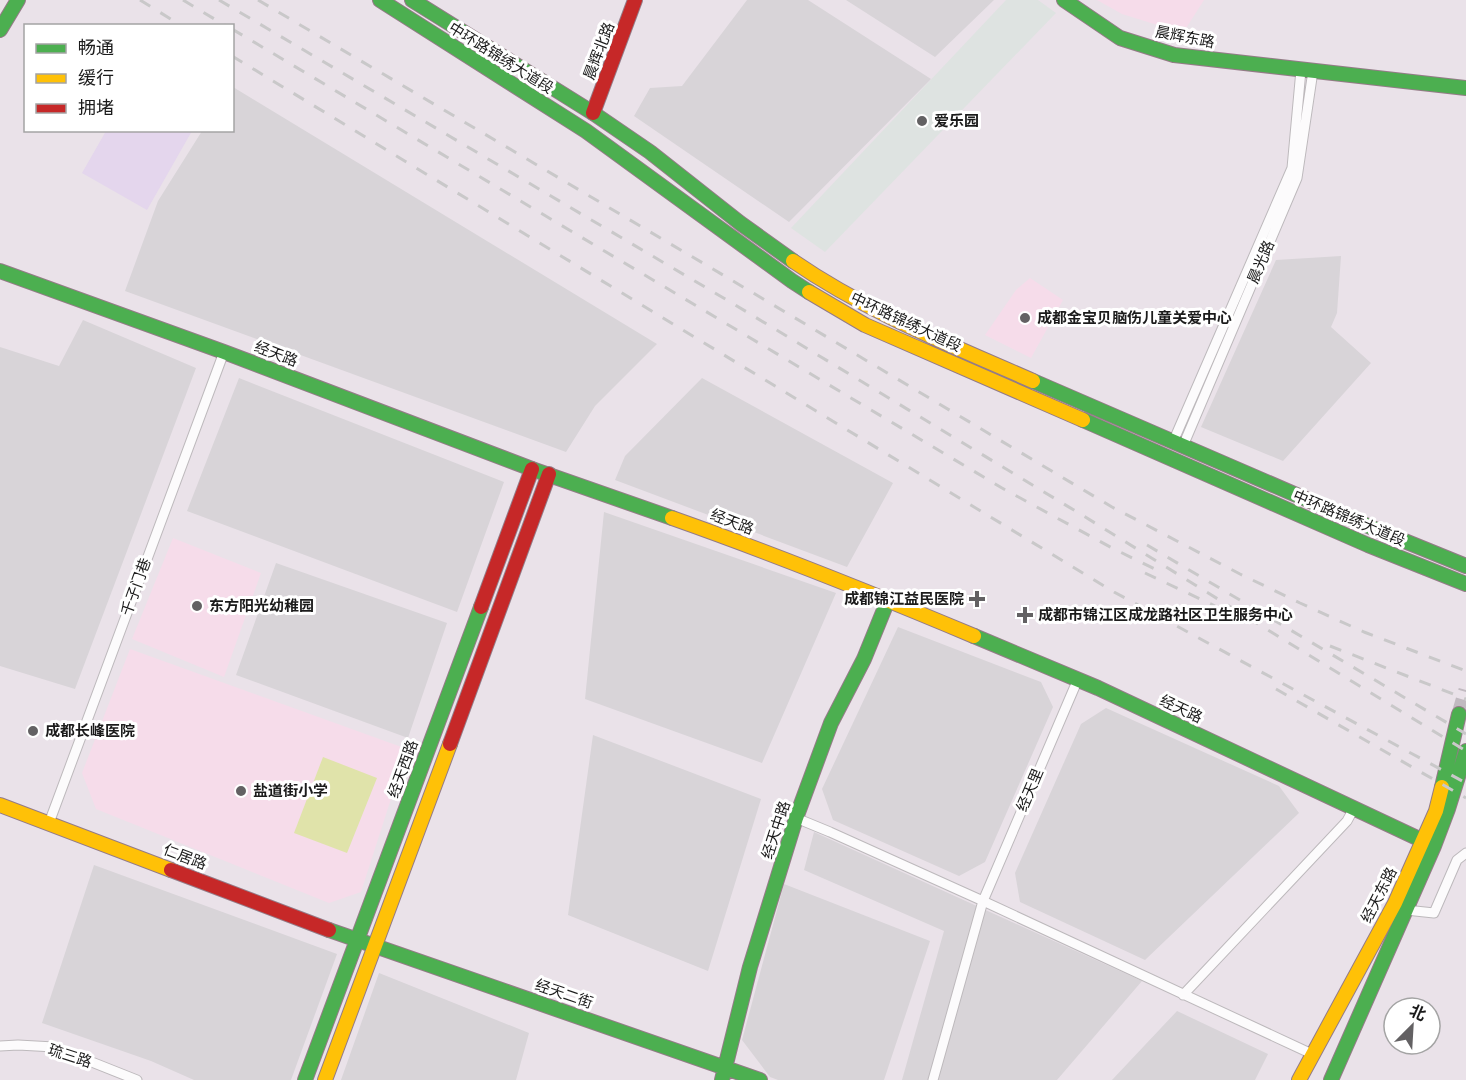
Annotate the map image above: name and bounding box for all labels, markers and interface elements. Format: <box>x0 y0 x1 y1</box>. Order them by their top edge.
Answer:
street label: 中环路锦绣大道段 <box>445 19 557 97</box>
street label: 晨辉北路 <box>580 20 618 82</box>
street label: 晨辉东路 <box>1154 22 1216 52</box>
legend <box>24 24 234 132</box>
text: 畅通 <box>78 37 114 59</box>
text: 缓行 <box>78 67 114 89</box>
text: 拥堵 <box>78 97 114 119</box>
place label: 爱乐园 <box>934 112 979 130</box>
marker: 爱乐园 <box>915 114 929 128</box>
street label: 晨光路 <box>1244 238 1278 286</box>
street label: 中环路锦绣大道段 <box>848 288 964 356</box>
place label: 成都金宝贝脑伤儿童关爱中心 <box>1037 309 1232 327</box>
marker: 成都金宝贝脑伤儿童关爱中心 <box>1018 311 1032 325</box>
street label: 经天路 <box>252 338 300 370</box>
street label: 中环路锦绣大道段 <box>1290 486 1408 550</box>
street label: 经天路 <box>708 506 756 538</box>
street label: 千子门巷 <box>117 556 155 618</box>
place label: 成都锦江益民医院 <box>844 590 964 608</box>
marker: 成都锦江益民医院 <box>968 590 986 608</box>
place label: 东方阳光幼稚园 <box>209 597 314 615</box>
marker: 东方阳光幼稚园 <box>190 599 204 613</box>
marker: 成都市锦江区成龙路社区卫生服务中心 <box>1016 606 1034 624</box>
place label: 成都市锦江区成龙路社区卫生服务中心 <box>1038 606 1293 624</box>
street label: 经天路 <box>1157 691 1205 727</box>
place label: 成都长峰医院 <box>45 722 135 740</box>
marker: 成都长峰医院 <box>26 724 40 738</box>
street label: 经天西路 <box>384 738 422 800</box>
street label: 经天里 <box>1013 766 1047 814</box>
place label: 盐道街小学 <box>253 782 328 800</box>
marker: 盐道街小学 <box>234 784 248 798</box>
street label: 经天中路 <box>758 799 794 861</box>
street label: 仁居路 <box>161 841 209 873</box>
street label: 经天东路 <box>1357 864 1401 926</box>
street label: 经天二街 <box>533 976 595 1012</box>
north arrow <box>1382 996 1442 1056</box>
text: 北 <box>1407 1001 1429 1025</box>
street label: 琉三路 <box>46 1040 94 1072</box>

